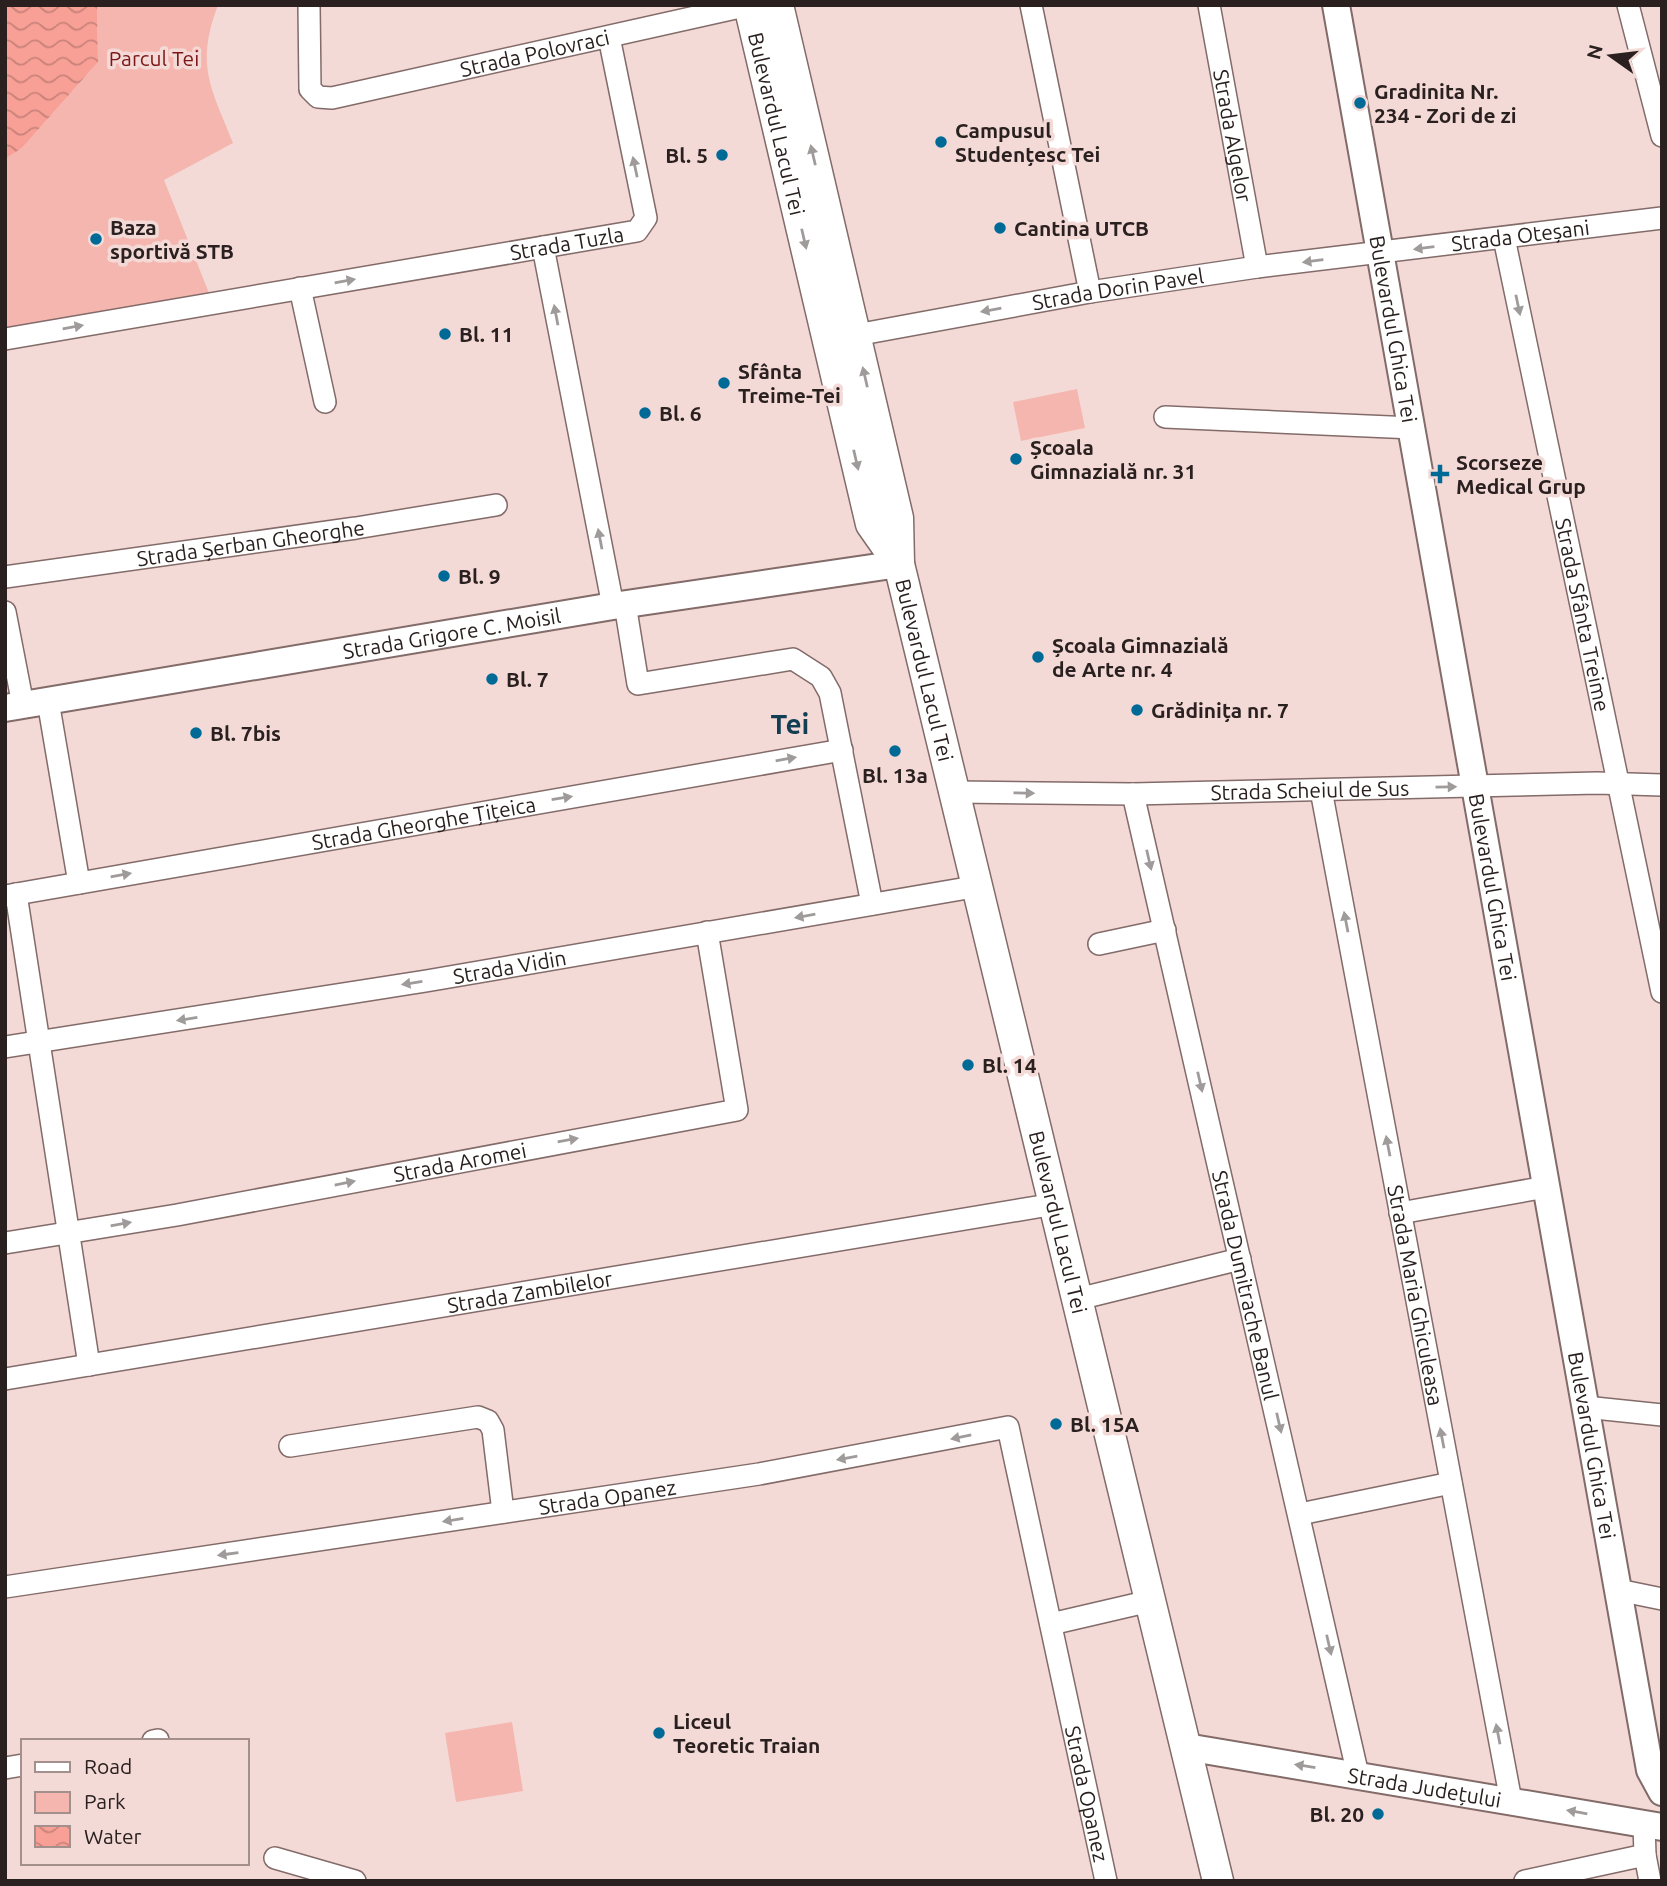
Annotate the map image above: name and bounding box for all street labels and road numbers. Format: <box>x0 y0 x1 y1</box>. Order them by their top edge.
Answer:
street label: Strada Polovraci <box>458 25 612 81</box>
street label: Bulevardul Lacul Tei <box>744 30 810 218</box>
street label: Strada Algelor <box>1209 67 1257 204</box>
street label: Strada Oteșani <box>1450 215 1591 255</box>
street label: Strada Tuzla <box>508 221 626 265</box>
street label: Bulevardul Ghica Tei <box>1365 233 1422 424</box>
street label: Strada Dorin Pavel <box>1030 263 1205 314</box>
street label: Strada Șerban Gheorghe <box>135 515 366 570</box>
street label: Strada Sfânta Treime <box>1551 516 1615 714</box>
street label: Bulevardul Lacul Tei <box>891 576 958 764</box>
street label: Strada Grigore C. Moisil <box>341 603 562 663</box>
street label: Strada Scheiul de Sus <box>1210 775 1409 804</box>
street label: Strada Gheorghe Țițeica <box>310 792 537 854</box>
street label: Bulevardul Ghica Tei <box>1465 792 1521 983</box>
street label: Strada Vidin <box>451 945 568 988</box>
street label: Bulevardul Lacul Tei <box>1025 1128 1092 1316</box>
street label: Strada Aromei <box>391 1138 528 1186</box>
street label: Strada Dumitrache Banul <box>1208 1168 1284 1402</box>
street label: Strada Maria Ghiculeasa <box>1383 1183 1448 1408</box>
street label: Strada Zambilelor <box>445 1266 614 1317</box>
street label: Bulevardul Ghica Tei <box>1564 1350 1621 1541</box>
street label: Strada Opanez <box>537 1475 678 1519</box>
street label: Strada Opanez <box>1061 1723 1114 1864</box>
street label: Strada Județului <box>1346 1762 1503 1812</box>

